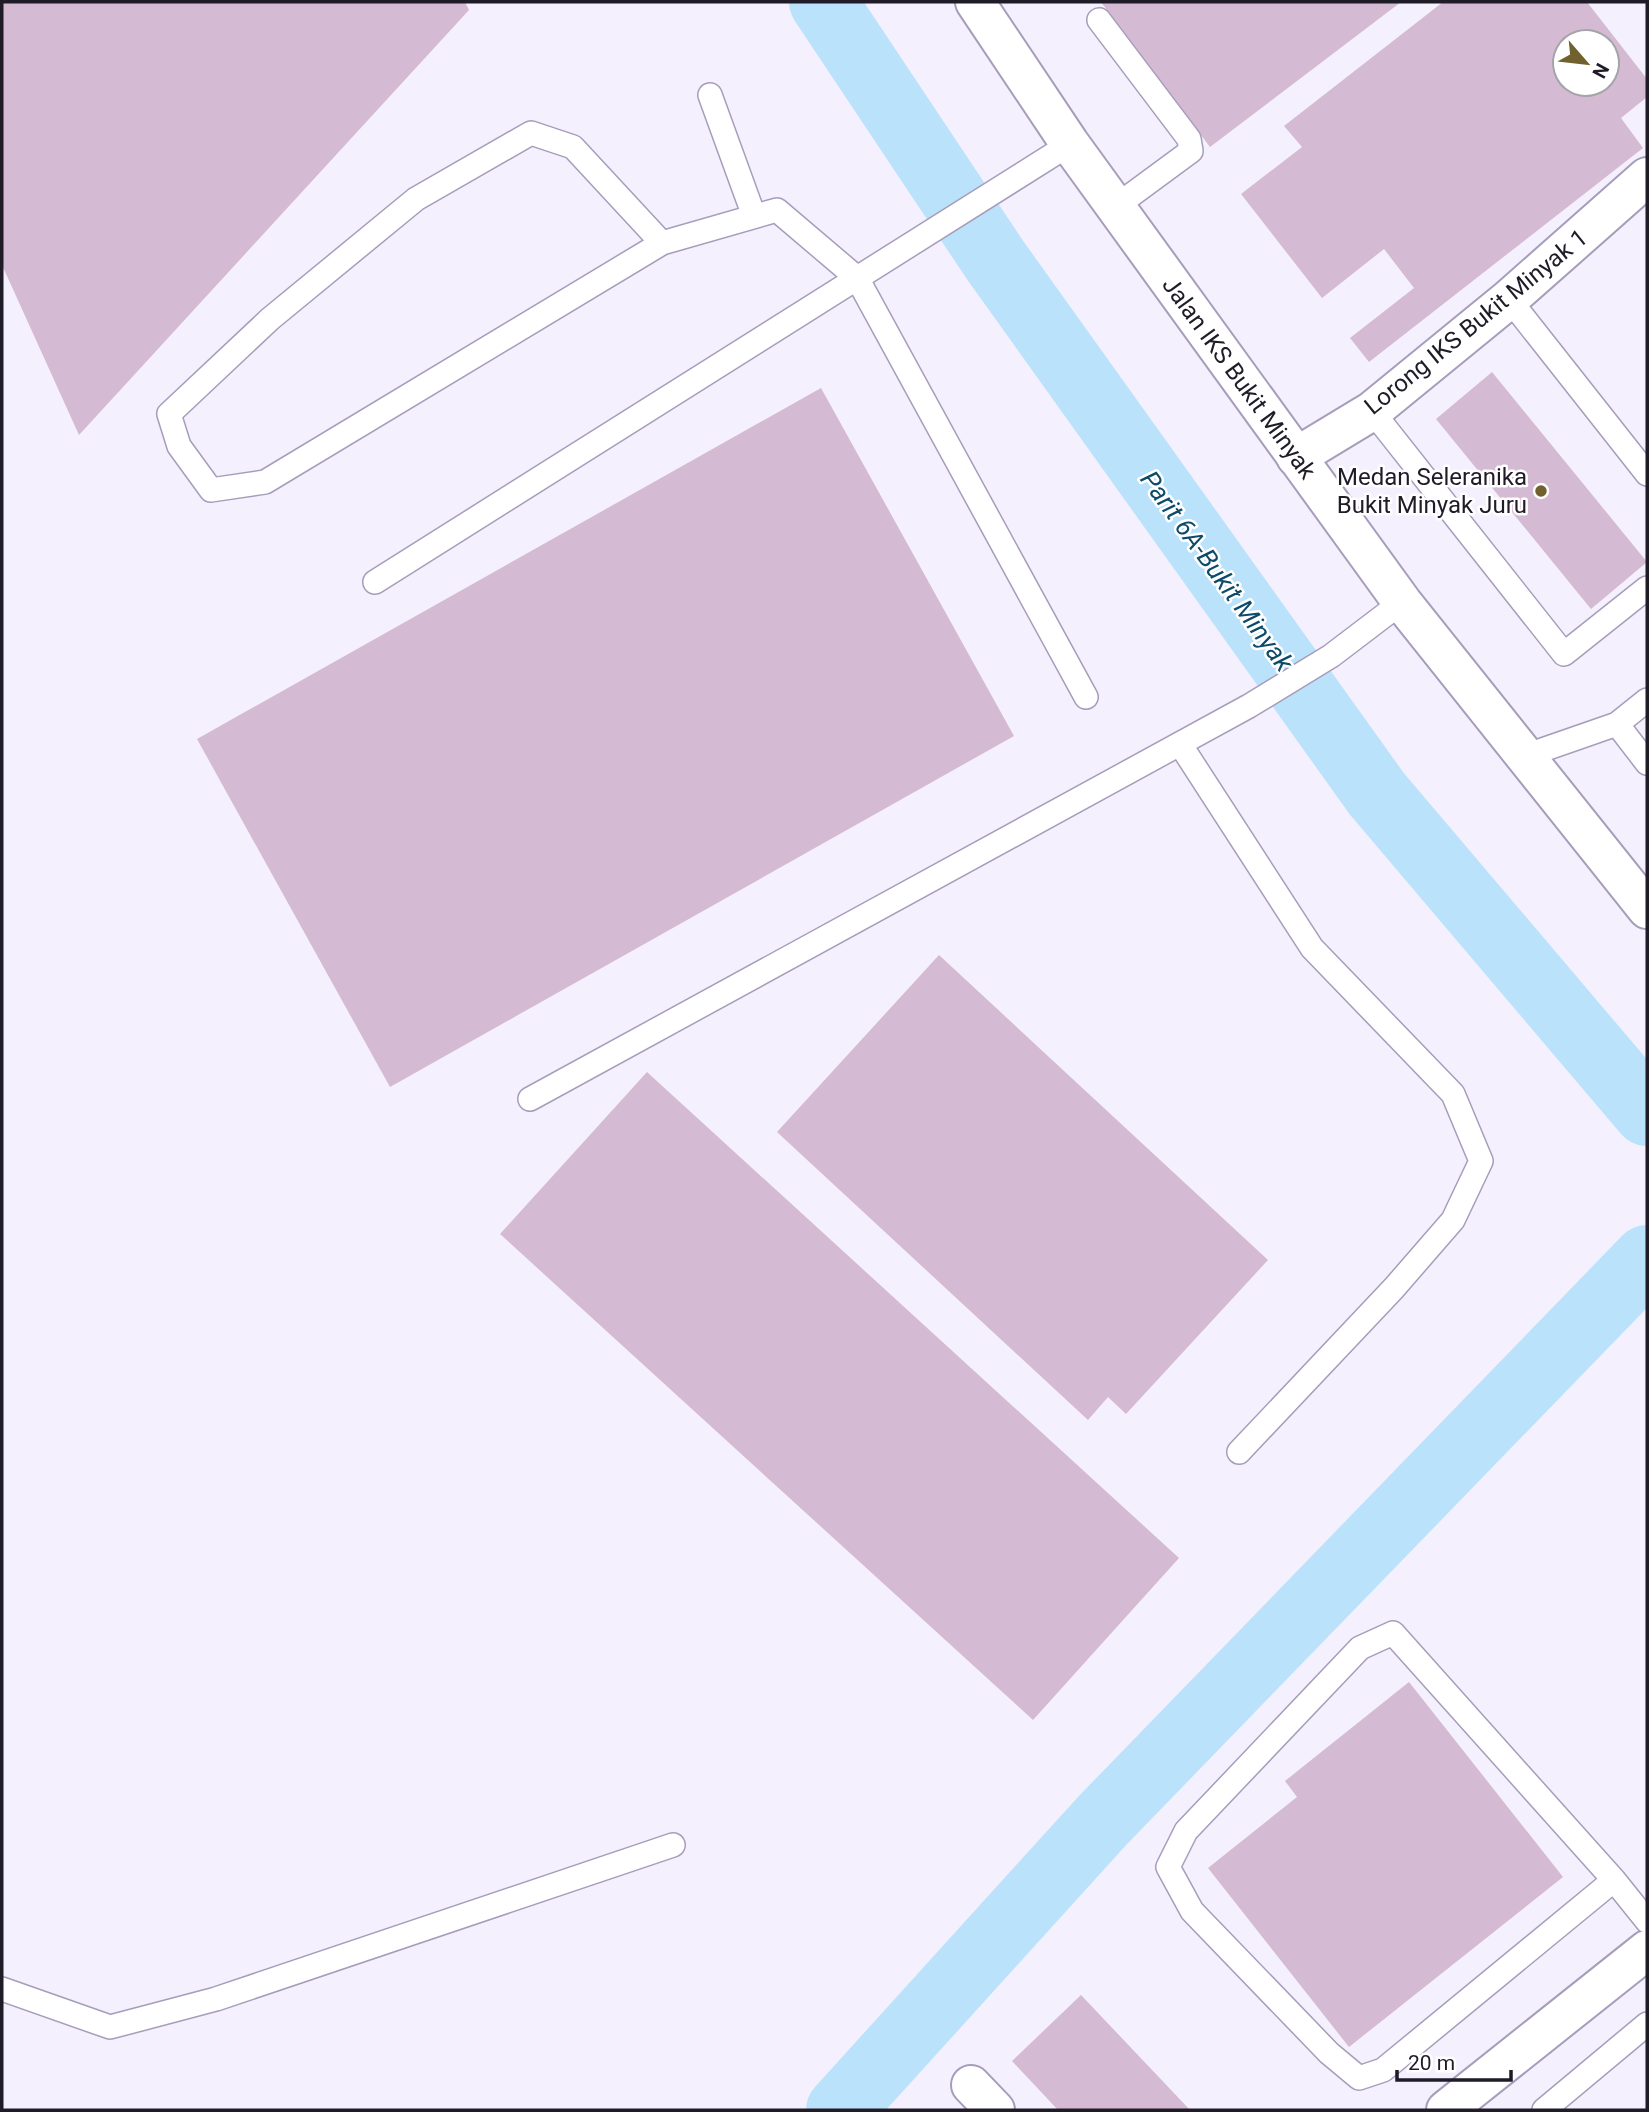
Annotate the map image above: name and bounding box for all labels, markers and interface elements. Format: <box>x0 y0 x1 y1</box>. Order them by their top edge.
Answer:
north arrow <box>1551 28 1621 98</box>
text: N <box>1587 59 1614 82</box>
street label: Lorong IKS Bukit Minyak 1 <box>1359 223 1593 421</box>
street label: Jalan IKS Bukit Minyak <box>1156 272 1322 485</box>
place label: Medan Seleranika Bukit Minyak Juru <box>1337 463 1527 519</box>
water label: Parit 6A-Bukit Minyak <box>1134 465 1300 678</box>
marker: Medan Seleranika Bukit Minyak Juru <box>1533 483 1549 499</box>
scale bar <box>1397 2038 1511 2082</box>
text: 20 m <box>1408 2051 1455 2075</box>

